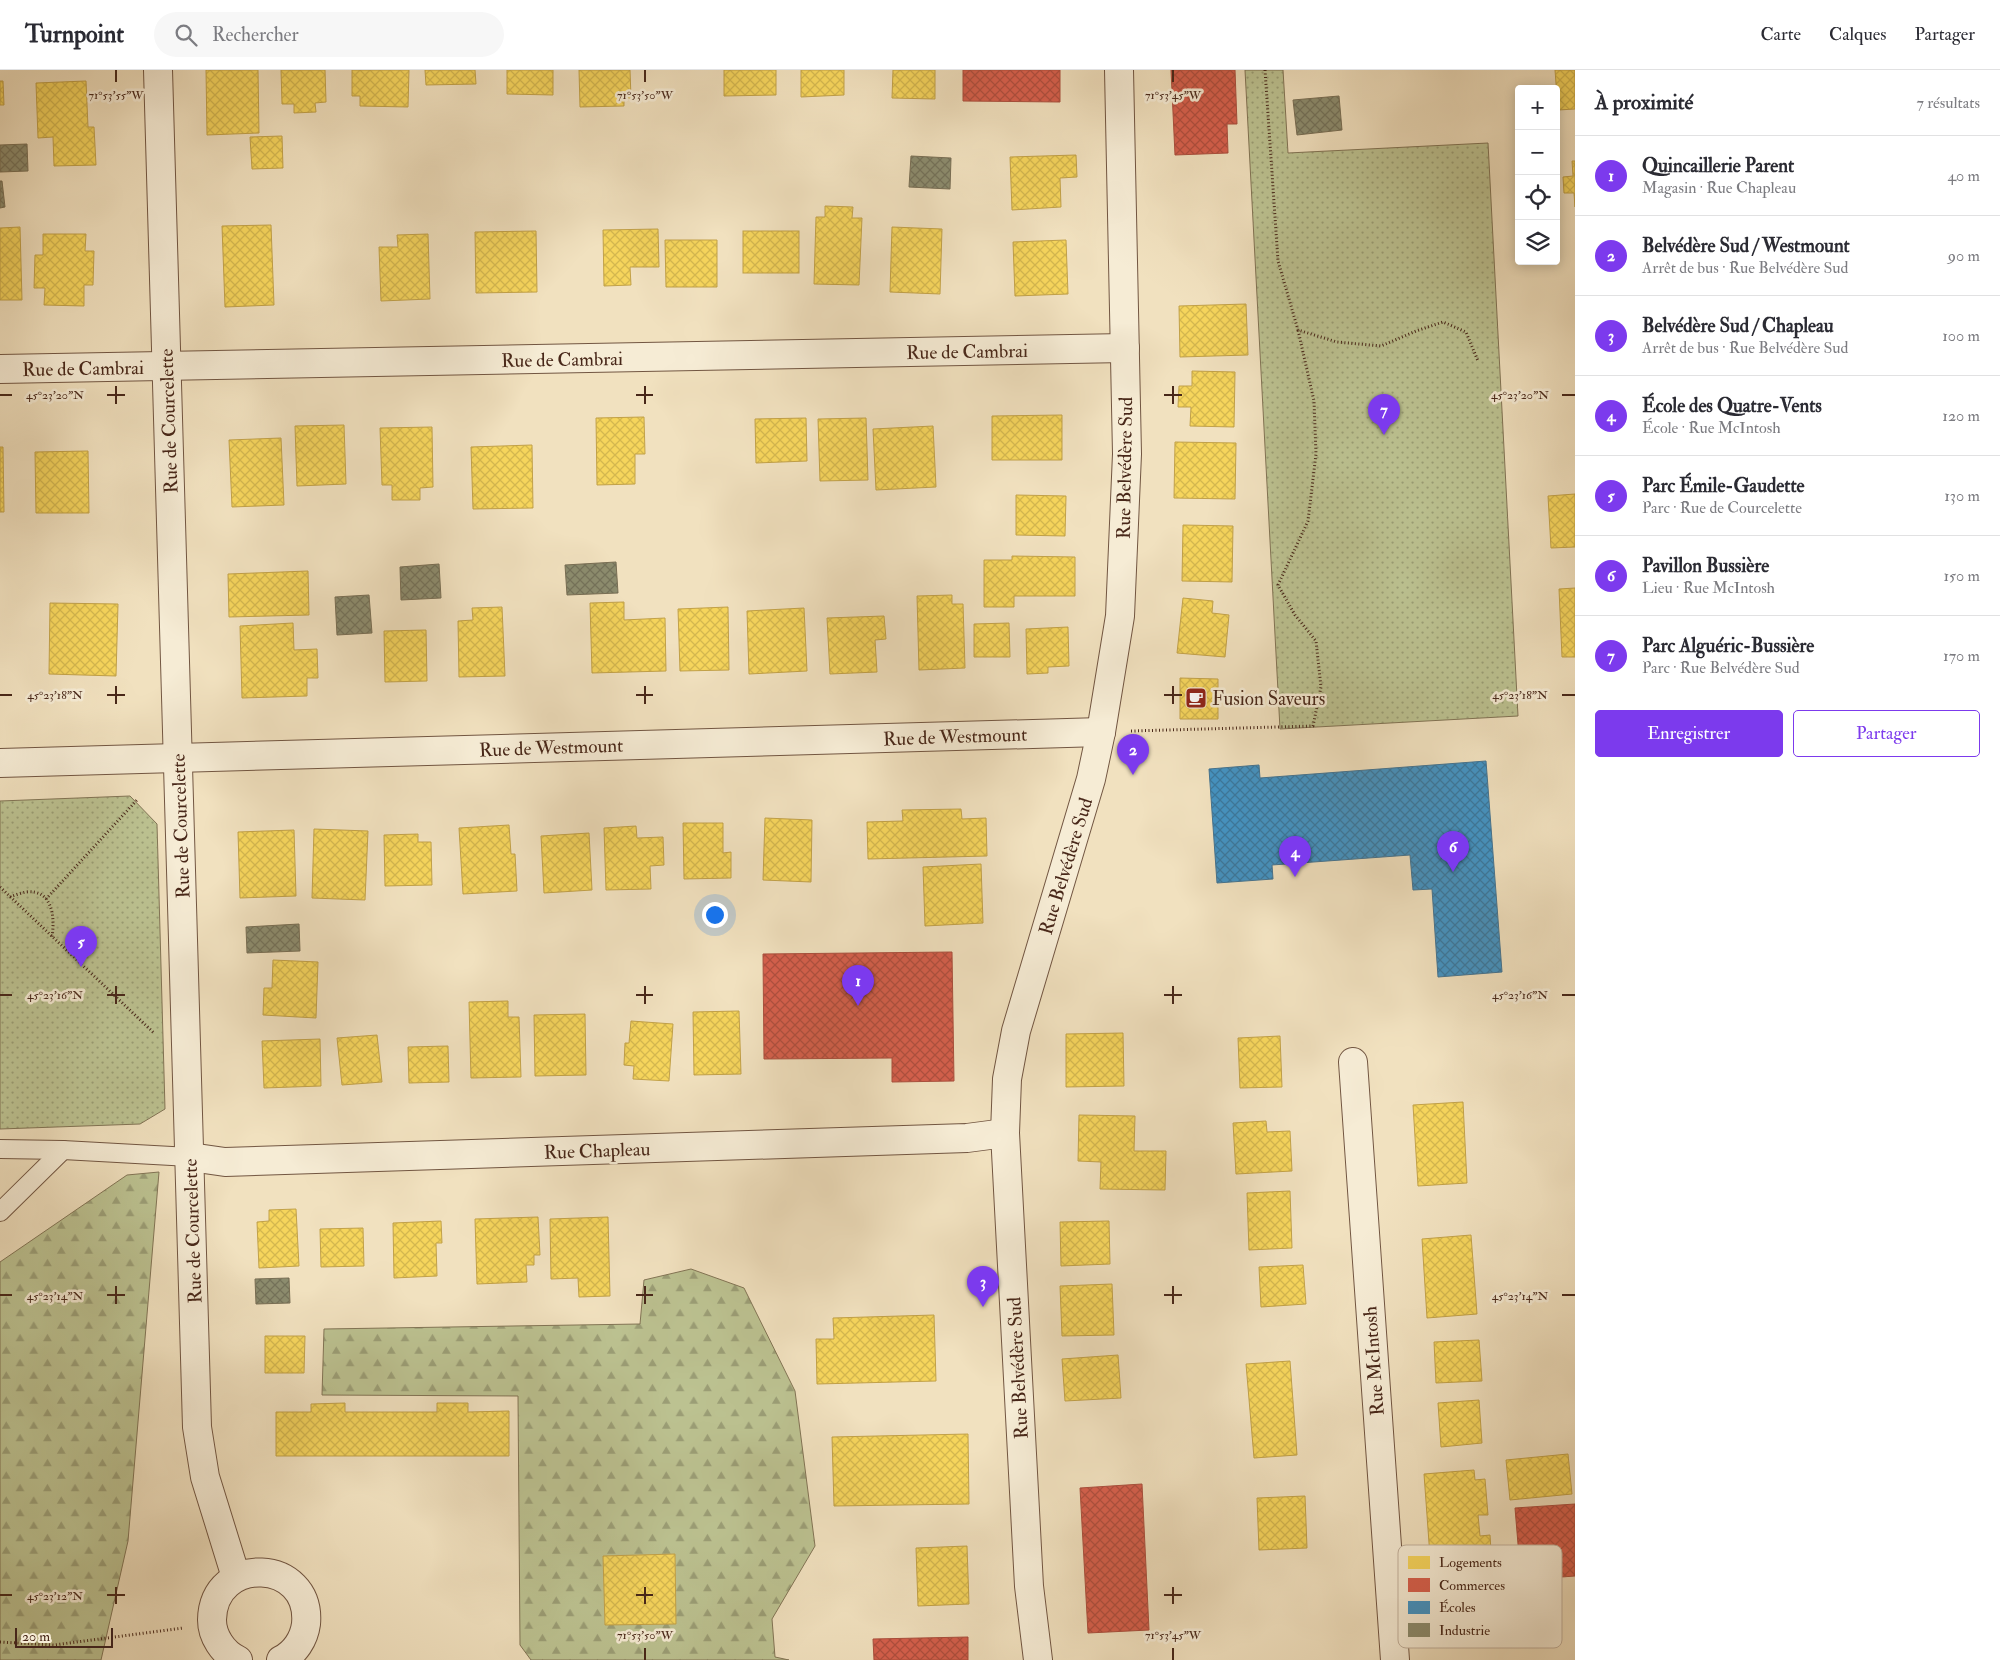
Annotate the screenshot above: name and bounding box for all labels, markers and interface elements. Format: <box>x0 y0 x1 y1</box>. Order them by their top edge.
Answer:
search box <box>154 12 504 57</box>
text: Turnpoint <box>25 19 124 50</box>
icon: search <box>172 21 200 49</box>
text: Rechercher <box>212 23 299 47</box>
text: Carte <box>1760 23 1801 46</box>
text: Calques <box>1829 23 1886 46</box>
text: Partager <box>1914 23 1975 46</box>
map controls <box>1515 85 1560 265</box>
button: + <box>1515 85 1560 130</box>
text: 71°53'55"W <box>89 88 144 103</box>
text: 71°53'50"W <box>617 88 674 103</box>
text: 71°53'45"W <box>1145 88 1202 103</box>
text: À proximité <box>1595 89 1693 116</box>
text: 7 résultats <box>1916 93 1980 113</box>
button: − <box>1515 130 1560 175</box>
text: Quincaillerie Parent <box>1642 154 1794 178</box>
text: 1 <box>1608 166 1614 186</box>
text: 40 m <box>1947 166 1980 186</box>
button: locate <box>1515 175 1560 220</box>
text: Magasin · Rue Chapleau <box>1642 178 1796 198</box>
button: layers <box>1515 220 1560 265</box>
text: Belvédère Sud / Westmount <box>1642 234 1850 258</box>
text: 2 <box>1607 246 1615 266</box>
text: 90 m <box>1948 246 1980 266</box>
text: Arrêt de bus · Rue Belvédère Sud <box>1642 258 1848 278</box>
text: Belvédère Sud / Chapleau <box>1642 314 1834 338</box>
text: 3 <box>1608 326 1614 346</box>
text: 100 m <box>1942 326 1980 346</box>
text: Arrêt de bus · Rue Belvédère Sud <box>1642 338 1848 358</box>
street label: Rue de Cambrai <box>906 339 1028 365</box>
street label: Rue de Cambrai <box>501 347 623 373</box>
street label: Rue de Courcelette <box>154 348 184 494</box>
street label: Rue de Cambrai <box>22 356 144 382</box>
text: 45°23'20"N <box>26 388 84 403</box>
text: 45°23'20"N <box>1491 388 1549 403</box>
pin: 7 <box>1368 394 1400 435</box>
text: École des Quatre-Vents <box>1642 394 1822 418</box>
street label: Rue Belvédère Sud <box>1112 396 1138 539</box>
text: 4 <box>1607 406 1615 426</box>
text: 120 m <box>1942 406 1980 426</box>
text: École · Rue McIntosh <box>1642 418 1781 438</box>
text: Parc Émile-Gaudette <box>1642 474 1805 498</box>
text: 5 <box>1607 486 1615 506</box>
text: 130 m <box>1944 486 1980 506</box>
text: Parc · Rue de Courcelette <box>1642 498 1802 518</box>
text: Pavillon Bussière <box>1642 554 1769 578</box>
text: 6 <box>1607 566 1615 586</box>
text: 150 m <box>1943 566 1980 586</box>
text: Lieu · Rue McIntosh <box>1642 578 1775 598</box>
text: Parc Alguéric-Bussière <box>1642 634 1814 658</box>
text: 7 <box>1607 646 1615 666</box>
text: 170 m <box>1943 646 1980 666</box>
text: Parc · Rue Belvédère Sud <box>1642 658 1800 678</box>
cafe icon: Fusion Saveurs <box>1184 686 1208 710</box>
place label: Fusion Saveurs <box>1212 687 1325 711</box>
text: 45°23'18"N <box>27 688 83 703</box>
text: 45°23'18"N <box>1492 688 1548 703</box>
button: Enregistrer <box>1595 710 1783 757</box>
button: Partager <box>1793 710 1980 757</box>
street label: Rue de Westmount <box>883 722 1028 752</box>
street label: Rue de Westmount <box>479 733 624 763</box>
pin: 2 <box>1117 734 1149 775</box>
street label: Rue de Courcelette <box>166 753 196 899</box>
street label: Rue Belvédère Sud <box>1034 794 1098 938</box>
pin: 6 <box>1437 831 1469 872</box>
pin: 4 <box>1279 836 1311 877</box>
your location <box>702 902 728 928</box>
pin: 5 <box>65 926 97 967</box>
pin: 1 <box>842 965 874 1006</box>
text: 45°23'16"N <box>27 988 83 1003</box>
text: 45°23'16"N <box>1492 988 1548 1003</box>
street label: Rue Chapleau <box>543 1137 651 1166</box>
street label: Rue de Courcelette <box>178 1158 208 1304</box>
pin: 3 <box>967 1266 999 1307</box>
text: 45°23'14"N <box>27 1289 83 1304</box>
text: 45°23'14"N <box>1492 1289 1548 1304</box>
street label: Rue Belvédère Sud <box>1002 1296 1034 1440</box>
street label: Rue McIntosh <box>1358 1305 1390 1416</box>
legend <box>1398 1545 1562 1648</box>
text: Logements <box>1439 1554 1502 1571</box>
text: Commerces <box>1439 1577 1505 1594</box>
text: 45°23'12"N <box>27 1589 83 1604</box>
text: Écoles <box>1439 1599 1476 1616</box>
text: Industrie <box>1439 1622 1490 1639</box>
scale bar <box>15 1625 112 1648</box>
text: 20 m <box>22 1628 50 1645</box>
text: 71°53'50"W <box>617 1628 674 1643</box>
text: 71°53'45"W <box>1145 1628 1202 1643</box>

